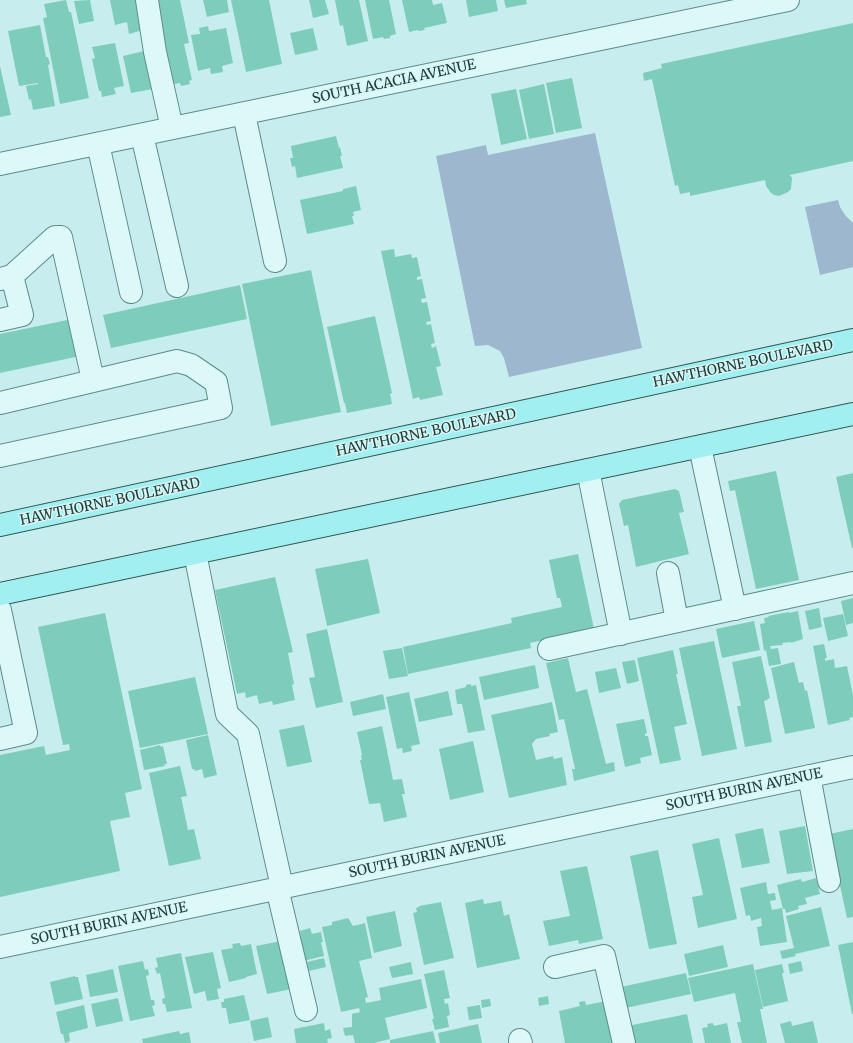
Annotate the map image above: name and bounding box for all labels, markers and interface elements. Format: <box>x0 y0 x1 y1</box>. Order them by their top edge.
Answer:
street label: SOUTH ACACIA AVENUE <box>311 56 477 108</box>
street label: HAWTHORNE BOULEVARD <box>651 337 835 391</box>
street label: HAWTHORNE BOULEVARD <box>334 406 518 460</box>
street label: HAWTHORNE BOULEVARD <box>18 475 202 529</box>
street label: SOUTH BURIN AVENUE <box>664 765 824 815</box>
street label: SOUTH BURIN AVENUE <box>347 832 507 882</box>
street label: SOUTH BURIN AVENUE <box>29 899 189 949</box>

